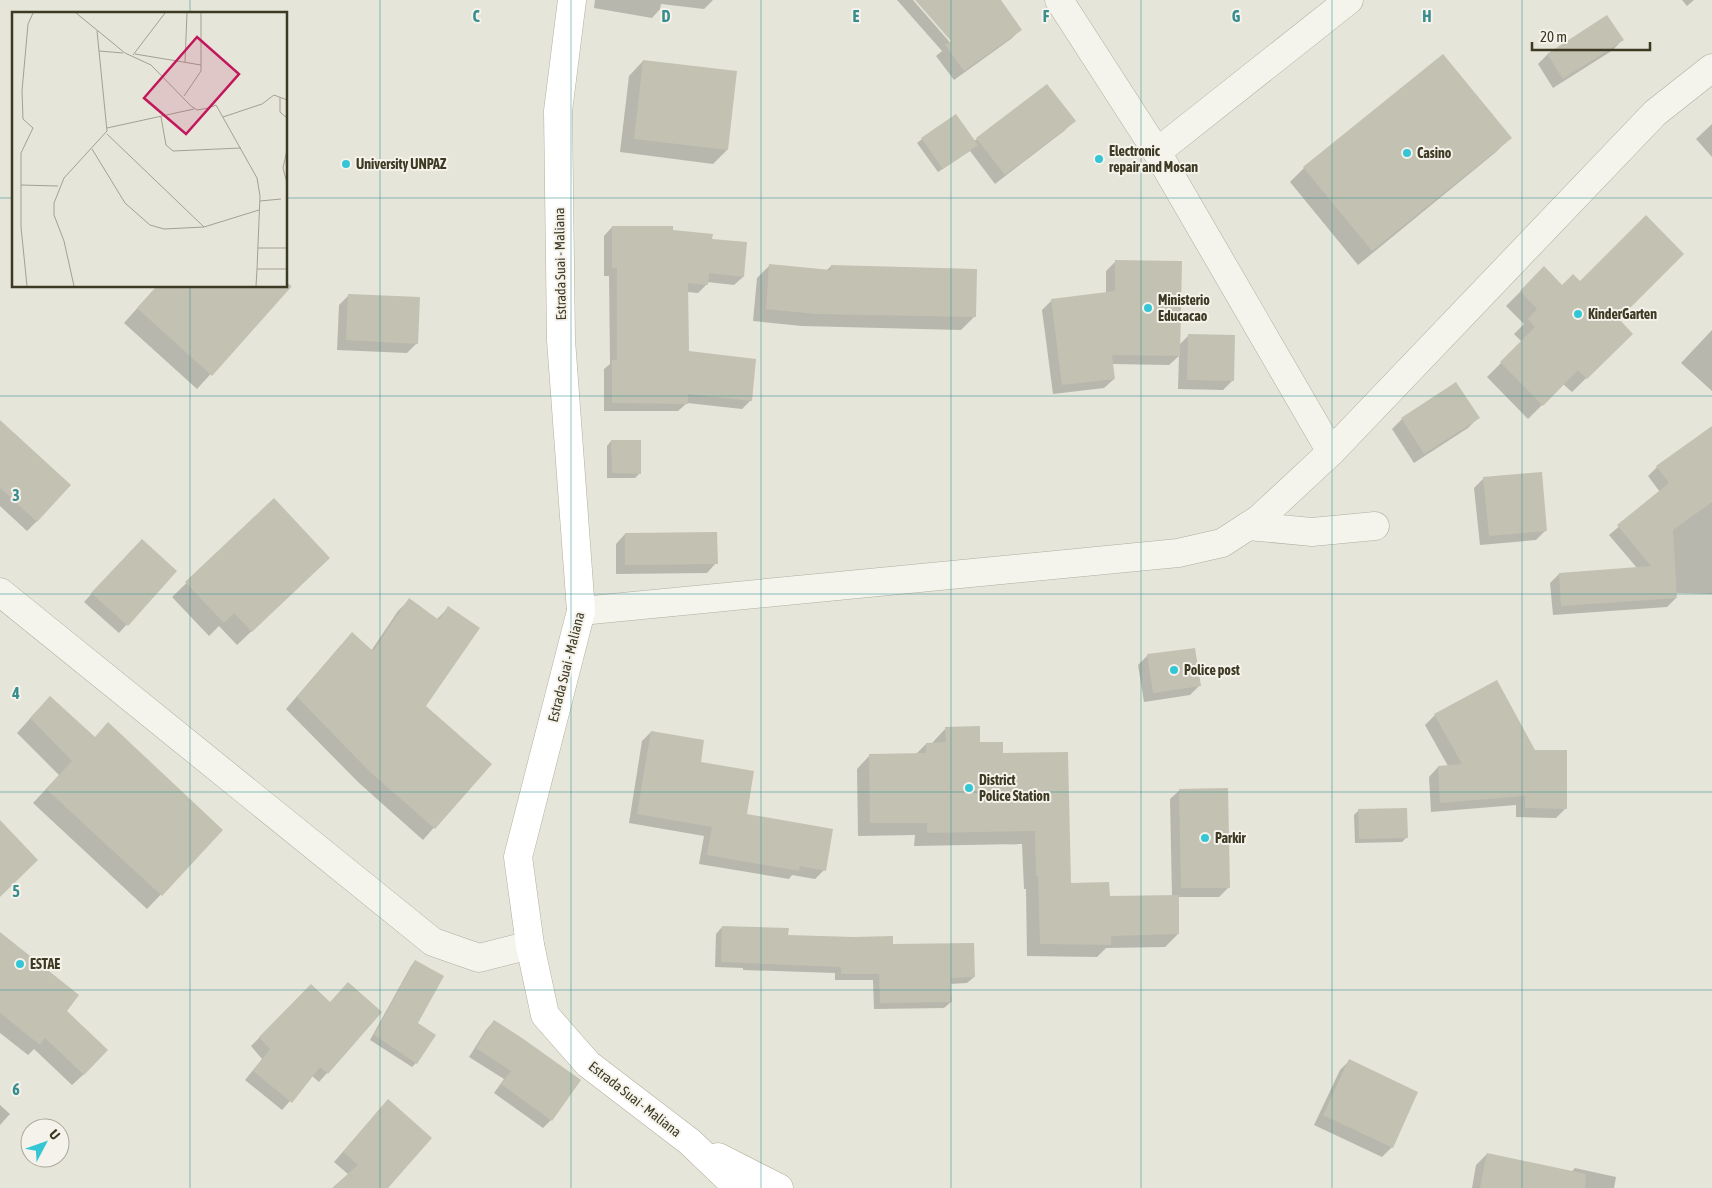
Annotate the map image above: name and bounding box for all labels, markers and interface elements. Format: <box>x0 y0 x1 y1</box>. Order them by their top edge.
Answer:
text: C <box>472 7 480 25</box>
text: D <box>662 7 671 25</box>
text: E <box>853 7 860 25</box>
text: F <box>1043 7 1050 25</box>
text: G <box>1232 7 1241 25</box>
text: H <box>1422 7 1432 25</box>
inset map <box>12 12 288 288</box>
scale bar <box>1532 20 1650 52</box>
text: 20 m <box>1540 28 1567 45</box>
place label: Electronic repair and Mosan <box>1109 143 1198 175</box>
place label: Casino <box>1417 145 1452 161</box>
marker: Casino <box>1401 147 1413 159</box>
marker: Electronic repair and Mosan <box>1093 153 1105 165</box>
place label: University UNPAZ <box>356 156 447 172</box>
marker: University UNPAZ <box>340 158 352 170</box>
street label: Estrada Suai - Maliana <box>551 208 569 320</box>
place label: Ministerio Educacao <box>1158 292 1210 324</box>
marker: Ministerio Educacao <box>1142 302 1154 314</box>
place label: KinderGarten <box>1588 306 1657 322</box>
marker: KinderGarten <box>1572 308 1584 320</box>
text: 3 <box>12 486 20 504</box>
street label: Estrada Suai - Maliana <box>545 610 587 724</box>
place label: Police post <box>1184 662 1240 678</box>
marker: Police post <box>1168 664 1180 676</box>
text: 4 <box>11 684 20 702</box>
place label: District Police Station <box>979 772 1050 804</box>
marker: District Police Station <box>963 782 975 794</box>
place label: Parkir <box>1215 830 1247 846</box>
marker: Parkir <box>1199 832 1211 844</box>
text: 5 <box>12 882 20 900</box>
place label: ESTAE <box>30 956 60 972</box>
marker: ESTAE <box>14 958 26 970</box>
street label: Estrada Suai - Maliana <box>586 1058 684 1140</box>
text: 6 <box>12 1080 20 1098</box>
north arrow <box>20 1118 70 1168</box>
text: U <box>46 1126 64 1143</box>

